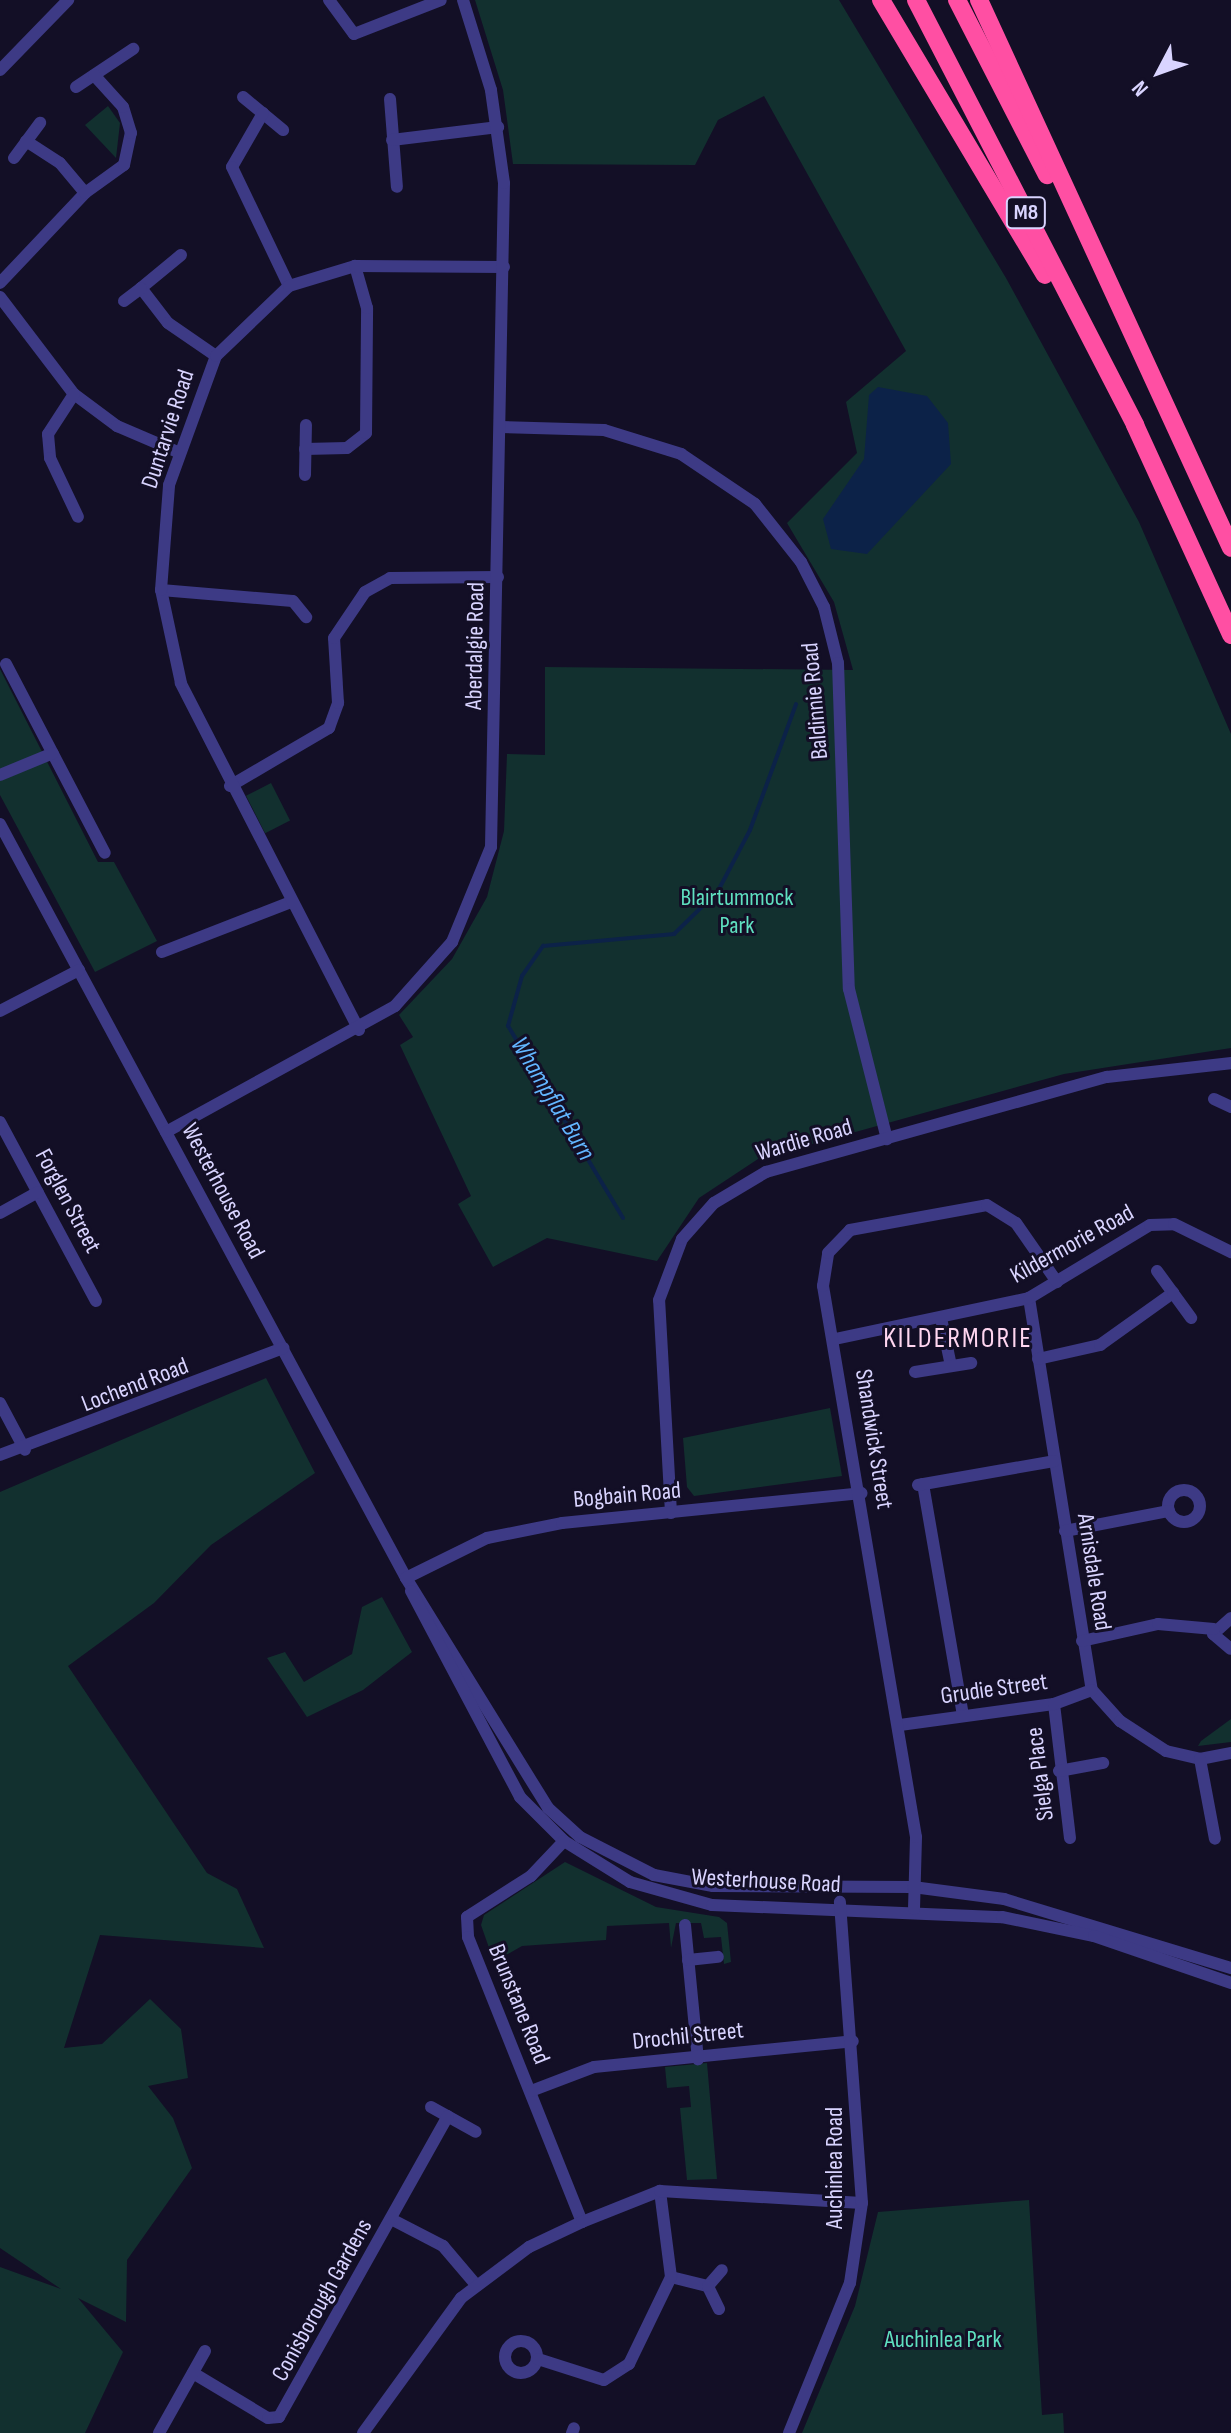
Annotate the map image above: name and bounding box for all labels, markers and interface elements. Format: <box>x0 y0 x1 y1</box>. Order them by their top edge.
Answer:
north arrow <box>1119 32 1199 112</box>
text: N <box>1126 75 1155 101</box>
road number: M8 <box>1004 195 1048 231</box>
street label: Duntarvie Road <box>135 366 201 492</box>
street label: Aberdalgie Road <box>459 582 491 710</box>
street label: Baldinnie Road <box>796 641 834 761</box>
park label: Blairtummock Park <box>681 884 793 940</box>
water label: Whampflat Burn <box>503 1032 601 1166</box>
street label: Wardie Road <box>753 1113 855 1167</box>
street label: Westerhouse Road <box>175 1118 271 1264</box>
street label: Forglen Street <box>29 1144 107 1258</box>
street label: Kildermorie Road <box>1005 1198 1139 1290</box>
district label: KILDERMORIE <box>883 1322 1033 1356</box>
street label: Lochend Road <box>77 1351 193 1419</box>
street label: Shandwick Street <box>849 1367 899 1511</box>
street label: Bogbain Road <box>572 1476 682 1514</box>
street label: Arnisdale Road <box>1071 1511 1117 1633</box>
street label: Grudie Street <box>939 1667 1049 1711</box>
street label: Sielga Place <box>1020 1726 1060 1822</box>
street label: Westerhouse Road <box>691 1863 841 1899</box>
street label: Brunstane Road <box>482 1940 556 2068</box>
street label: Drochil Street <box>631 2016 745 2056</box>
street label: Auchinlea Road <box>821 2107 849 2229</box>
street label: Conisborough Gardens <box>266 2214 378 2386</box>
park label: Auchinlea Park <box>884 2326 1002 2354</box>

